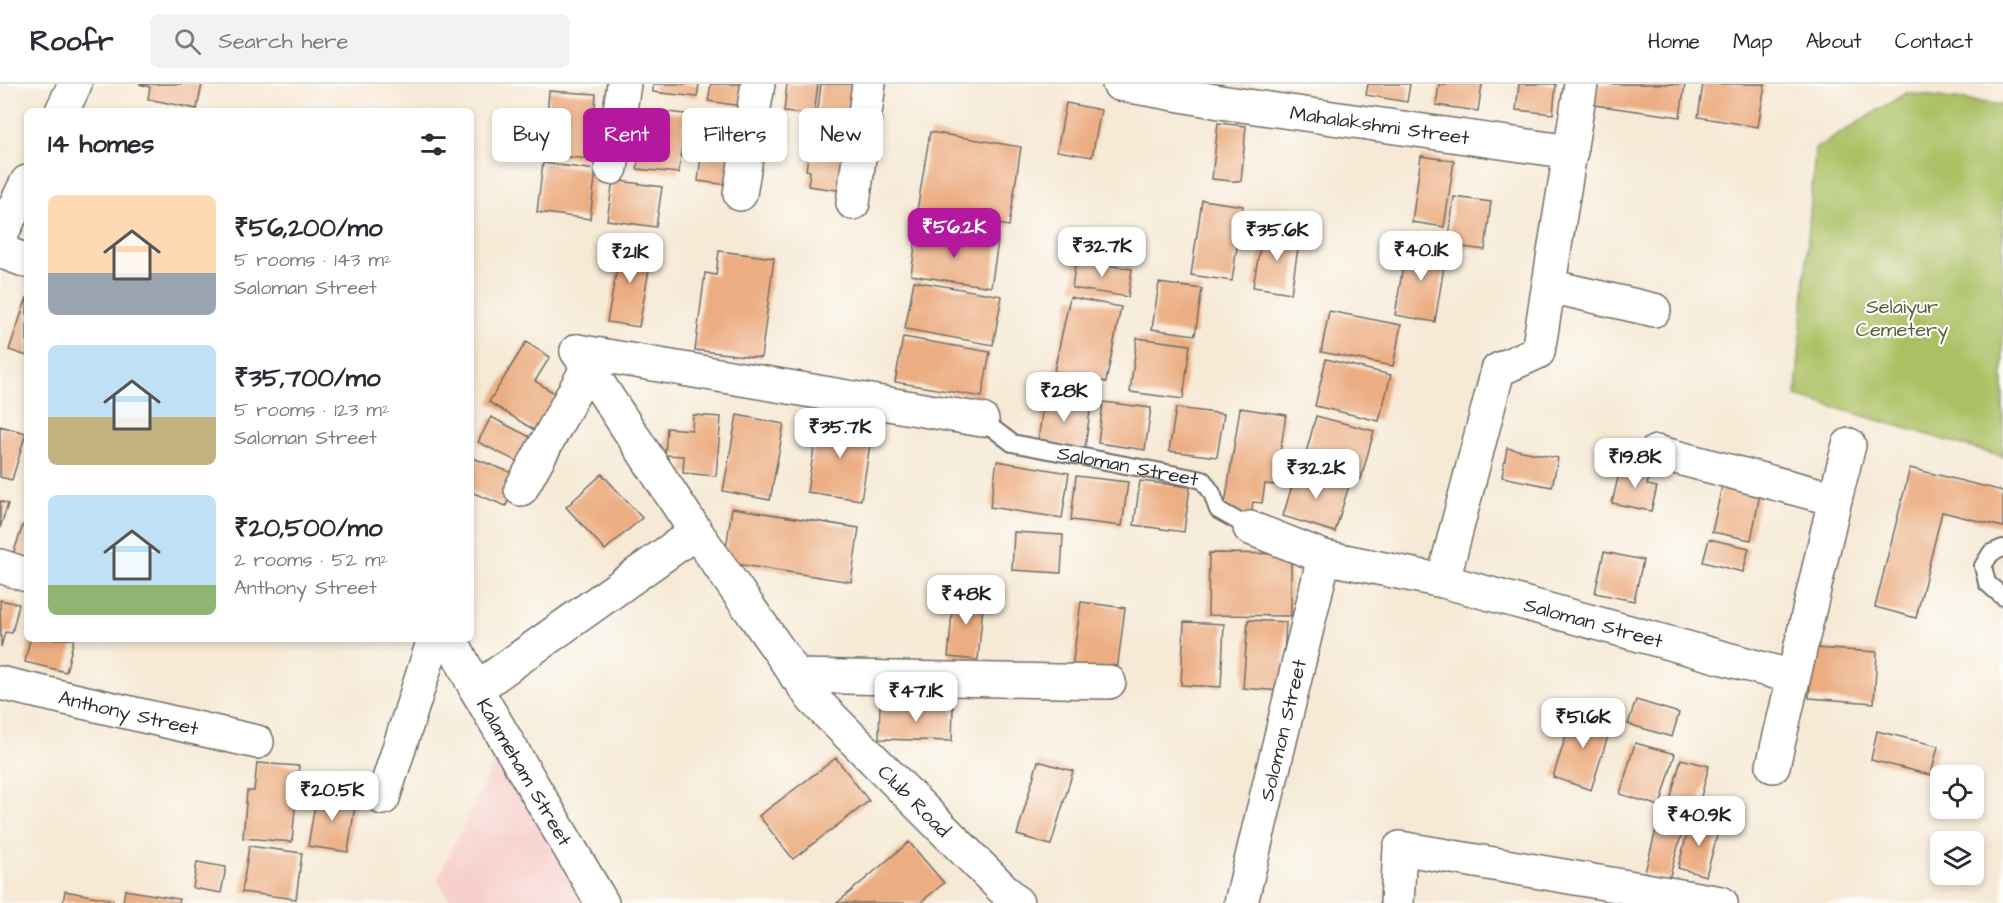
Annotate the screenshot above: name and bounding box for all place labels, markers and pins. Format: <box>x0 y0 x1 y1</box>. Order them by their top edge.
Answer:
pin: ₹56.2K <box>905 208 1003 259</box>
pin: ₹35.6K <box>1228 211 1326 262</box>
pin: ₹32.7K <box>1053 227 1151 278</box>
pin: ₹40.1K <box>1372 231 1470 282</box>
pin: ₹21K <box>594 233 666 284</box>
pin: ₹28K <box>1028 372 1100 423</box>
pin: ₹35.7K <box>791 408 889 459</box>
pin: ₹19.8K <box>1586 438 1684 489</box>
pin: ₹32.2K <box>1267 449 1365 500</box>
pin: ₹48K <box>930 575 1002 626</box>
pin: ₹47.1K <box>867 672 965 723</box>
pin: ₹51.6K <box>1534 698 1632 749</box>
pin: ₹20.5K <box>283 771 381 822</box>
pin: ₹40.9K <box>1650 796 1748 847</box>

